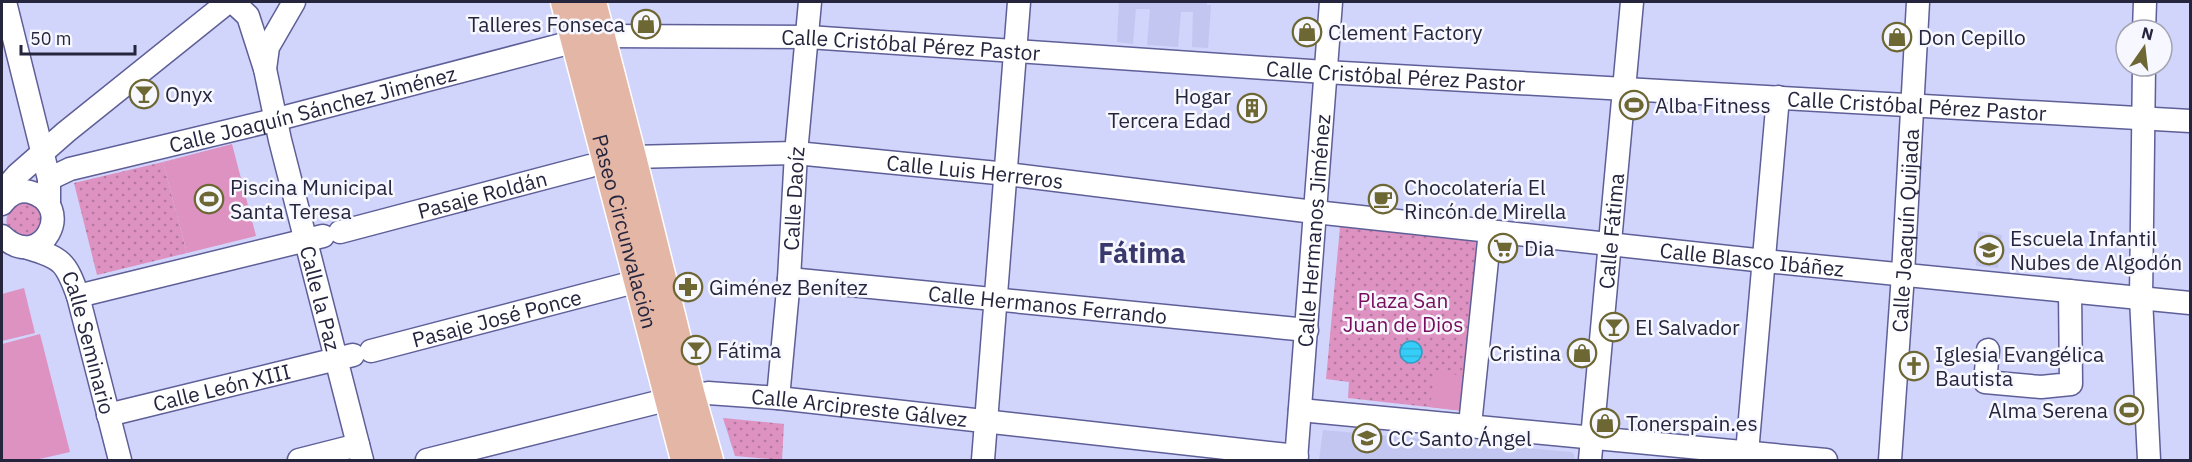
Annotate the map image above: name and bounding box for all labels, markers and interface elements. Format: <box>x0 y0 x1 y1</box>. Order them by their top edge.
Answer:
shop icon: Talleres Fonseca <box>630 8 662 40</box>
place label: Talleres Fonseca <box>468 10 625 38</box>
shop icon: Clement Factory <box>1291 16 1323 48</box>
scale bar <box>21 18 135 56</box>
place label: Clement Factory <box>1328 18 1483 46</box>
north arrow <box>2114 18 2174 78</box>
shop icon: Don Cepillo <box>1881 21 1913 53</box>
text: N <box>2140 22 2156 45</box>
street label: Calle Cristóbal Pérez Pastor <box>781 23 1041 67</box>
place label: Don Cepillo <box>1918 23 2026 51</box>
text: 50 m <box>30 27 72 50</box>
street label: Calle Cristóbal Pérez Pastor <box>1265 54 1526 97</box>
street label: Calle Joaquín Sánchez Jiménez <box>166 59 459 159</box>
bar icon: Onyx <box>128 78 160 110</box>
place label: Onyx <box>165 80 213 108</box>
place label: Hogar Tercera Edad <box>1108 82 1231 134</box>
street label: Calle Cristóbal Pérez Pastor <box>1786 84 2048 127</box>
sports icon: Alba Fitness <box>1618 89 1650 121</box>
place label: Alba Fitness <box>1655 91 1771 119</box>
building icon: Hogar Tercera Edad <box>1236 92 1268 124</box>
street label: Calle Hermanos Jiménez <box>1291 113 1336 348</box>
street label: Calle Joaquín Quijada <box>1885 128 1925 333</box>
street label: Paseo Circunvalación <box>586 131 664 332</box>
street label: Calle Daoíz <box>777 145 811 251</box>
street label: Calle Luis Herreros <box>885 148 1065 195</box>
street label: Pasaje Roldán <box>414 164 550 225</box>
street label: Calle Fátima <box>1592 172 1630 290</box>
place label: Piscina Municipal Santa Teresa <box>230 173 393 225</box>
place label: Chocolatería El Rincón de Mirella <box>1404 173 1566 225</box>
sports icon: Piscina Municipal Santa Teresa <box>193 183 225 215</box>
cafe icon: Chocolatería El Rincón de Mirella <box>1367 183 1399 215</box>
place label: Escuela Infantil Nubes de Algodón <box>2010 224 2182 276</box>
supermarket icon: Dia <box>1487 232 1519 264</box>
place label: Dia <box>1524 234 1555 262</box>
school or university icon: Escuela Infantil Nubes de Algodón <box>1973 234 2005 266</box>
district label: Fátima <box>1098 235 1186 270</box>
street label: Calle Blasco Ibáñez <box>1658 236 1846 283</box>
street label: Calle la Paz <box>294 243 347 354</box>
street label: Calle Seminario <box>56 266 122 417</box>
pharmacy icon: Giménez Benítez <box>672 271 704 303</box>
place label: Giménez Benítez <box>709 273 868 301</box>
street label: Calle Hermanos Ferrando <box>927 279 1168 330</box>
street label: Pasaje José Ponce <box>409 282 585 354</box>
park label: Plaza San Juan de Dios <box>1343 286 1463 338</box>
bar icon: El Salvador <box>1598 311 1630 343</box>
place label: El Salvador <box>1635 313 1740 341</box>
bar icon: Fátima <box>680 334 712 366</box>
place label: Fátima <box>717 336 781 364</box>
shop icon: Cristina <box>1566 337 1598 369</box>
place label: Cristina <box>1489 339 1561 367</box>
place label: Iglesia Evangélica Bautista <box>1935 340 2104 392</box>
church icon: Iglesia Evangélica Bautista <box>1898 350 1930 382</box>
street label: Calle León XIII <box>150 357 293 418</box>
street label: Calle Arcipreste Gálvez <box>750 382 969 433</box>
sports icon: Alma Serena <box>2113 394 2145 426</box>
place label: Alma Serena <box>1988 396 2108 424</box>
shop icon: Tonerspain.es <box>1589 407 1621 439</box>
place label: Tonerspain.es <box>1626 409 1758 437</box>
school or university icon: CC Santo Ángel <box>1351 422 1383 454</box>
place label: CC Santo Ángel <box>1388 424 1532 452</box>

